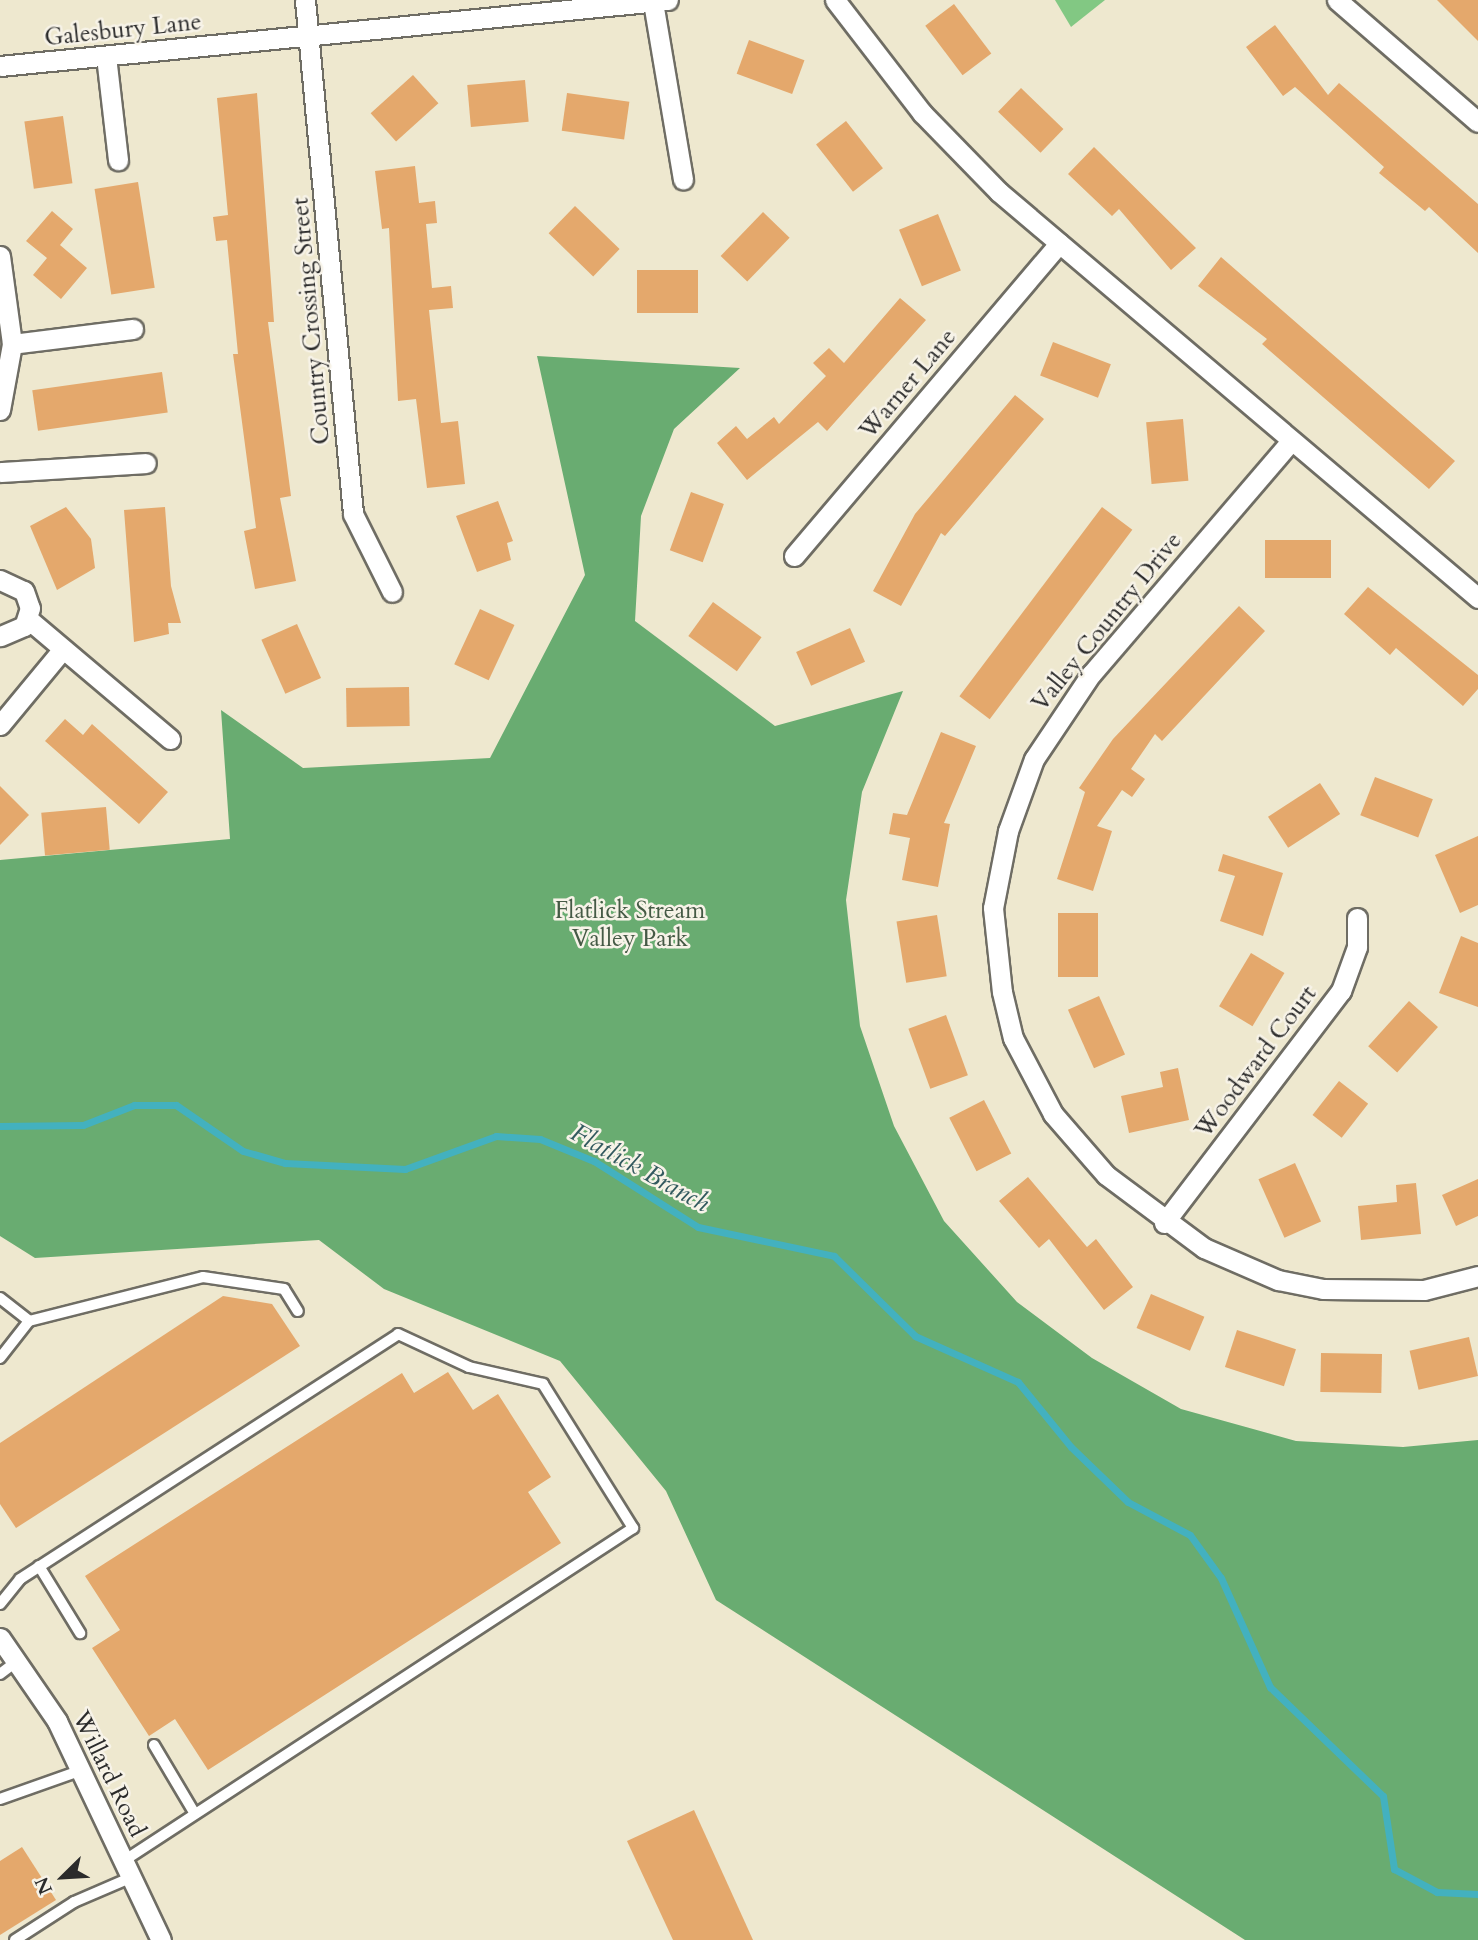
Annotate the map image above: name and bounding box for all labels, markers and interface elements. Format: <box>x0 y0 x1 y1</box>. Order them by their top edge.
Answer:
street label: Galesbury Lane <box>43 7 203 53</box>
street label: Country Crossing Street <box>286 196 336 446</box>
street label: Warner Lane <box>854 323 962 445</box>
street label: Valley Country Drive <box>1026 527 1188 717</box>
park label: Flatlick Stream Valley Park <box>555 897 705 953</box>
street label: Woodward Court <box>1189 980 1323 1144</box>
water label: Flatlick Branch <box>565 1117 715 1219</box>
street label: Willard Road <box>66 1706 152 1842</box>
north arrow <box>28 1842 98 1912</box>
text: N <box>29 1873 59 1898</box>

